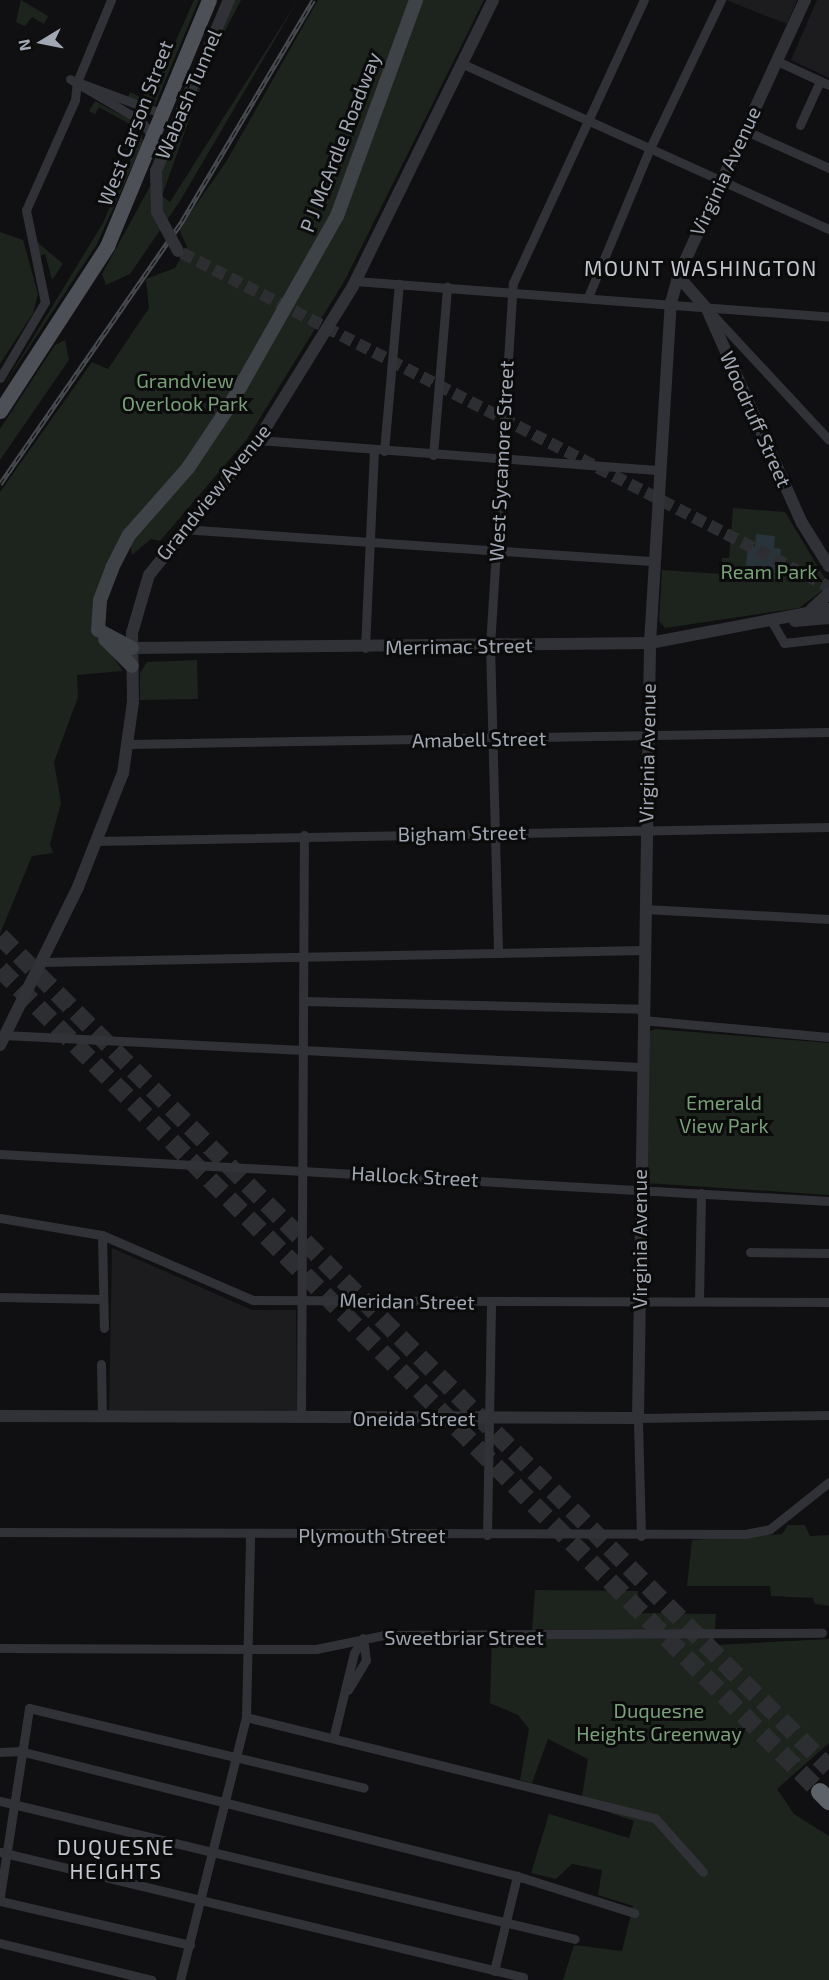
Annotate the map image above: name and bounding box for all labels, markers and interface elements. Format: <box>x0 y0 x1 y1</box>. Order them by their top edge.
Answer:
north arrow <box>12 12 72 72</box>
street label: Wabash Tunnel <box>150 25 226 163</box>
street label: West Carson Street <box>92 37 178 209</box>
text: N <box>13 38 34 53</box>
street label: P J McArdle Roadway <box>294 48 386 236</box>
street label: Virginia Avenue <box>684 102 766 240</box>
district label: MOUNT WASHINGTON <box>584 255 818 281</box>
street label: Woodruff Street <box>715 347 797 491</box>
street label: West Sycamore Street <box>484 360 518 562</box>
park label: Grandview Overlook Park <box>122 369 248 416</box>
street label: Grandview Avenue <box>151 419 275 565</box>
park label: Ream Park <box>721 559 817 583</box>
street label: Merrimac Street <box>385 633 533 659</box>
street label: Virginia Avenue <box>634 683 660 823</box>
street label: Amabell Street <box>411 726 547 752</box>
street label: Bigham Street <box>397 820 527 846</box>
park label: Emerald View Park <box>679 1091 769 1138</box>
street label: Hallock Street <box>351 1161 479 1191</box>
street label: Virginia Avenue <box>627 1169 651 1309</box>
street label: Meridan Street <box>339 1288 475 1314</box>
street label: Oneida Street <box>352 1406 476 1430</box>
street label: Plymouth Street <box>298 1523 446 1547</box>
street label: Sweetbriar Street <box>384 1625 544 1649</box>
park label: Duquesne Heights Greenway <box>576 1698 742 1745</box>
district label: DUQUESNE HEIGHTS <box>57 1834 175 1884</box>

